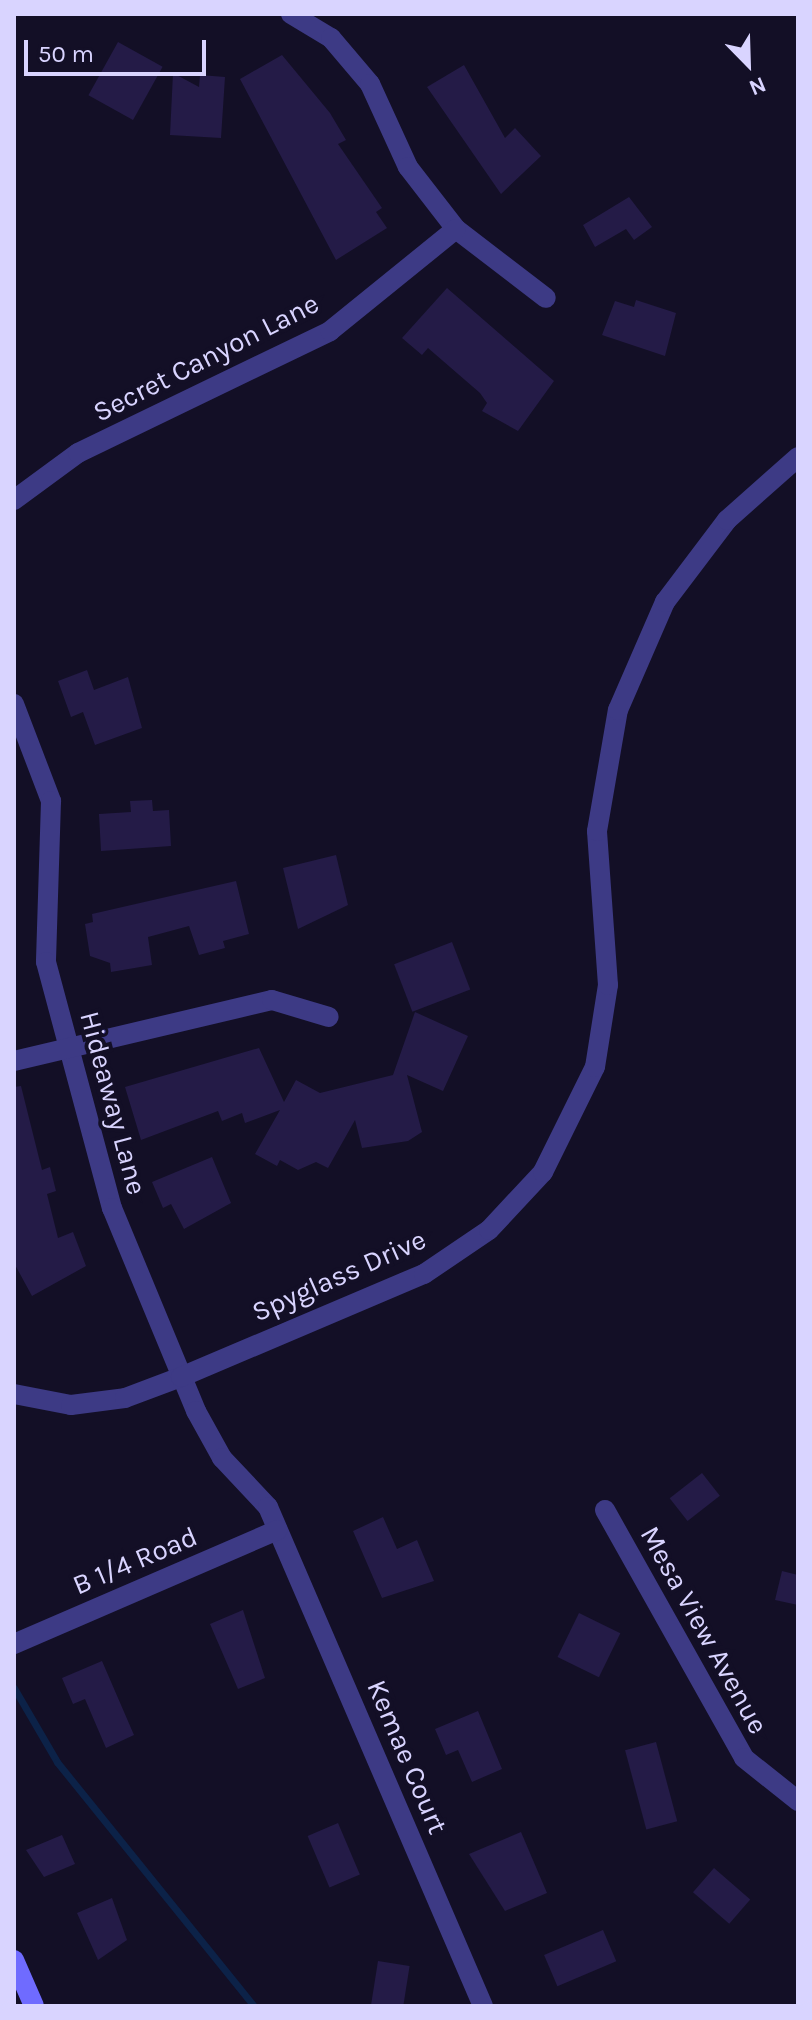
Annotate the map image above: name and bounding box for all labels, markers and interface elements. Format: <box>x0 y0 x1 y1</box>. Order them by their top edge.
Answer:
scale bar <box>28 24 210 74</box>
north arrow <box>708 24 788 104</box>
text: 50 m <box>38 40 94 68</box>
text: N <box>745 71 770 101</box>
street label: Secret Canyon Lane <box>88 287 324 429</box>
street label: Hideaway Lane <box>72 1008 154 1198</box>
street label: Spyglass Drive <box>247 1223 431 1329</box>
street label: B 1/4 Road <box>68 1520 202 1602</box>
street label: Mesa View Avenue <box>633 1520 775 1740</box>
street label: Kemae Court <box>359 1675 455 1839</box>

